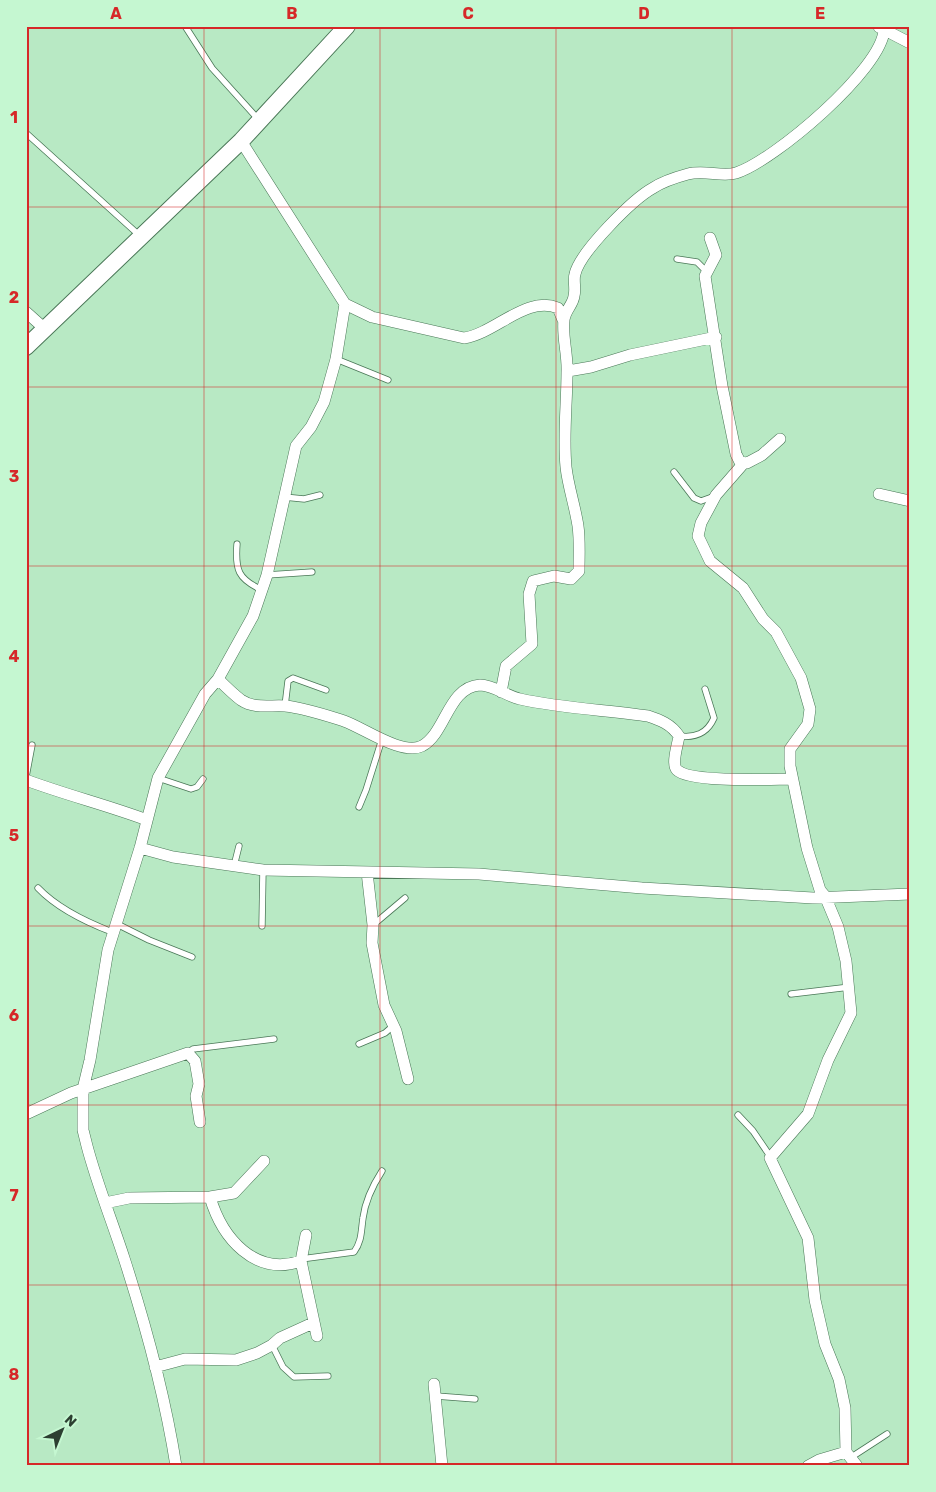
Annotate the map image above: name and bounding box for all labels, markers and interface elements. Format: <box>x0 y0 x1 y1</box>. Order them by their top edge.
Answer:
text: A <box>110 4 122 23</box>
text: B <box>286 4 298 23</box>
text: C <box>462 4 474 23</box>
text: D <box>638 4 650 23</box>
text: E <box>815 4 825 23</box>
text: 1 <box>10 108 18 127</box>
text: 2 <box>9 288 19 307</box>
text: 3 <box>9 467 19 486</box>
text: 4 <box>9 647 20 666</box>
text: 5 <box>9 826 19 845</box>
text: 6 <box>9 1006 19 1025</box>
text: 7 <box>9 1186 19 1205</box>
text: 8 <box>9 1365 20 1384</box>
north arrow <box>38 1404 88 1454</box>
text: N <box>61 1411 80 1431</box>

